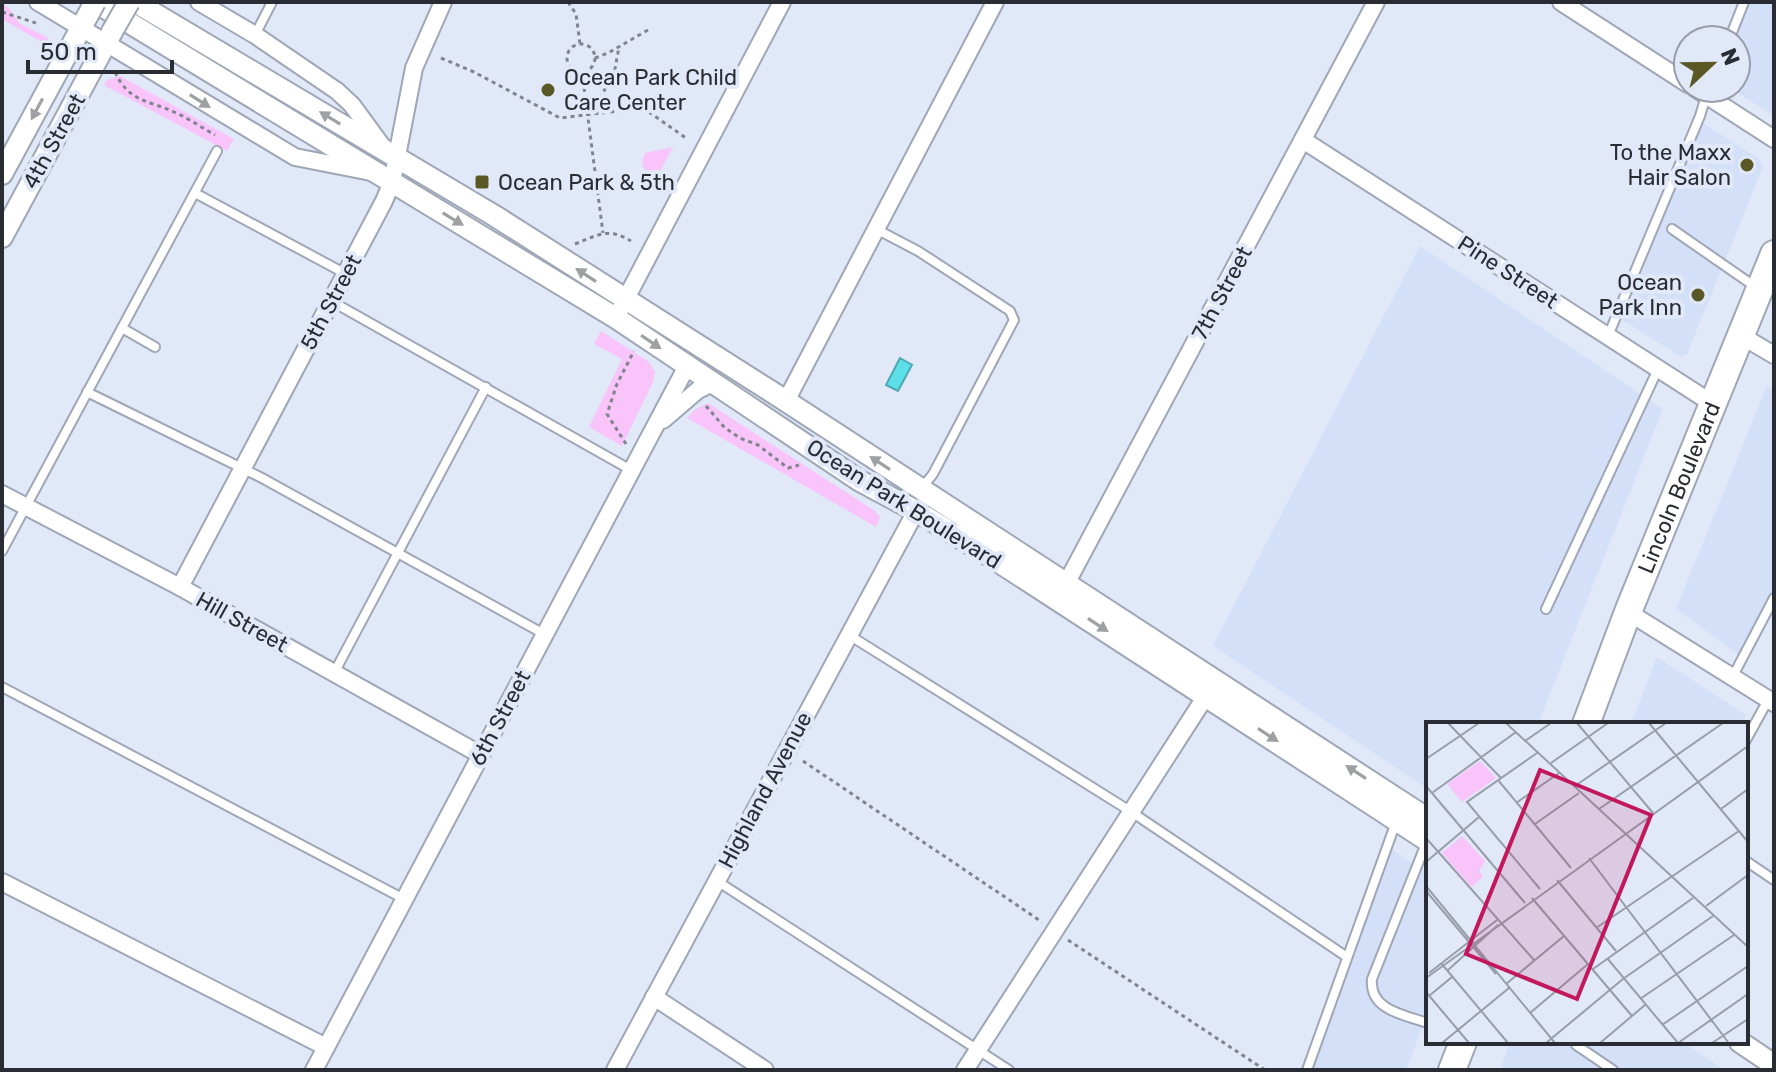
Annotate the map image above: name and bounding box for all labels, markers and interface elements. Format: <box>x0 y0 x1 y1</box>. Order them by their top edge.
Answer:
scale bar <box>28 24 172 74</box>
north arrow <box>1672 24 1752 104</box>
text: 50 m <box>40 38 97 66</box>
text: N <box>1715 44 1746 69</box>
place label: Ocean Park Child Care Center <box>564 64 737 116</box>
marker: Ocean Park Child Care Center <box>539 81 557 99</box>
street label: 4th Street <box>17 88 91 193</box>
one-way arrow <box>189 94 211 108</box>
one-way arrow <box>31 97 44 120</box>
one-way arrow <box>319 111 341 125</box>
place label: To the Maxx Hair Salon <box>1610 139 1731 191</box>
marker: To the Maxx Hair Salon <box>1738 156 1756 174</box>
place label: Ocean Park & 5th <box>498 169 675 196</box>
marker: Ocean Park & 5th <box>473 173 491 191</box>
one-way arrow <box>442 211 464 225</box>
street label: Pine Street <box>1453 230 1564 315</box>
street label: 7th Street <box>1186 241 1258 344</box>
street label: 5th Street <box>295 249 368 354</box>
one-way arrow <box>575 268 597 282</box>
place label: Ocean Park Inn <box>1598 269 1682 321</box>
marker: Ocean Park Inn <box>1689 286 1707 304</box>
one-way arrow <box>641 334 662 349</box>
street label: Lincoln Boulevard <box>1632 398 1726 577</box>
street label: Ocean Park Boulevard <box>802 433 1006 575</box>
one-way arrow <box>869 455 890 470</box>
street label: Hill Street <box>191 586 293 658</box>
one-way arrow <box>1087 618 1109 632</box>
street label: 6th Street <box>464 665 537 770</box>
street label: Highland Avenue <box>712 707 818 873</box>
inset map <box>1426 722 1748 1044</box>
one-way arrow <box>1258 728 1279 743</box>
one-way arrow <box>1345 765 1366 780</box>

